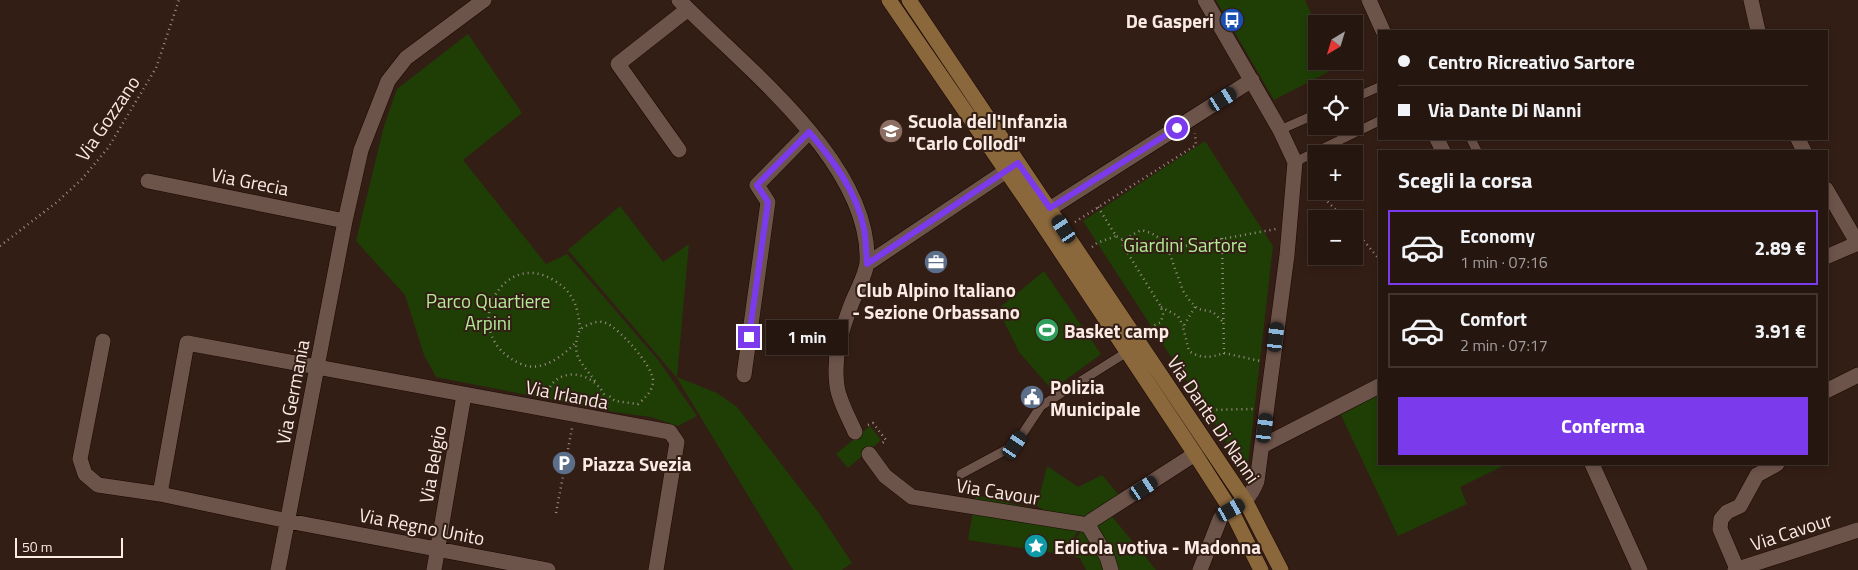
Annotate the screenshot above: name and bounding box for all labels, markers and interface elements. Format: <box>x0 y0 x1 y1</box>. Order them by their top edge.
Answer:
place label: De Gasperi <box>1126 6 1214 35</box>
bus stop icon: De Gasperi <box>1219 7 1245 33</box>
north arrow <box>1308 15 1362 70</box>
map controls <box>1308 15 1363 265</box>
text: Centro Ricreativo Sartore <box>1428 47 1635 76</box>
street label: Via Gozzano <box>68 69 146 167</box>
button: locate <box>1308 80 1363 135</box>
car <box>1206 85 1239 113</box>
text: Via Dante Di Nanni <box>1428 95 1581 124</box>
place label: Scuola dell'Infanzia "Carlo Collodi" <box>908 106 1068 157</box>
route start <box>1166 117 1188 139</box>
school or university icon: Scuola dell'Infanzia "Carlo Collodi" <box>878 118 904 144</box>
button: + <box>1308 145 1363 200</box>
street label: Via Grecia <box>209 159 292 203</box>
text: Scegli la corsa <box>1398 163 1532 197</box>
button: − <box>1308 210 1363 265</box>
car <box>1049 212 1078 246</box>
text: Economy <box>1460 221 1535 250</box>
icon: car <box>1400 225 1445 270</box>
park label: Giardini Sartore <box>1123 230 1247 259</box>
text: 2.89 € <box>1754 233 1806 262</box>
office icon: Club Alpino Italiano - Sezione Orbassano <box>923 249 949 275</box>
text: 1 min · 07:16 <box>1460 250 1548 274</box>
place label: Club Alpino Italiano - Sezione Orbassano <box>852 275 1020 326</box>
park label: Parco Quartiere Arpini <box>426 286 550 337</box>
text: Comfort <box>1460 304 1527 333</box>
icon: car <box>1400 308 1445 353</box>
place label: Basket camp <box>1064 316 1169 345</box>
text: 3.91 € <box>1754 316 1806 345</box>
sports icon: Basket camp <box>1034 317 1060 343</box>
callout: 1 min <box>766 320 849 354</box>
car <box>1266 321 1285 353</box>
text: 1 min <box>788 325 826 349</box>
route end <box>738 326 760 348</box>
text: 2 min · 07:17 <box>1460 333 1548 357</box>
street label: Via Germania <box>268 337 316 447</box>
street label: Via Dante Di Nanni <box>1160 349 1268 489</box>
street label: Via Irlanda <box>523 372 611 416</box>
place label: Polizia Municipale <box>1050 372 1141 423</box>
public building icon: Polizia Municipale <box>1019 384 1045 410</box>
button: Conferma <box>1398 397 1808 455</box>
car <box>1255 412 1274 444</box>
street label: Via Belgio <box>411 423 453 505</box>
car <box>1000 428 1029 462</box>
place label: Piazza Svezia <box>582 449 692 478</box>
parking icon: Piazza Svezia <box>551 450 577 476</box>
street label: Via Cavour <box>954 470 1042 512</box>
car <box>1127 473 1160 503</box>
car <box>1214 496 1247 524</box>
street label: Via Regno Unito <box>357 500 487 552</box>
street label: Via Cavour <box>1746 504 1836 558</box>
place label: Edicola votiva - Madonna <box>1054 532 1261 561</box>
place icon: Edicola votiva - Madonna <box>1023 533 1049 559</box>
scale bar <box>15 535 122 558</box>
text: 50 m <box>22 536 52 557</box>

